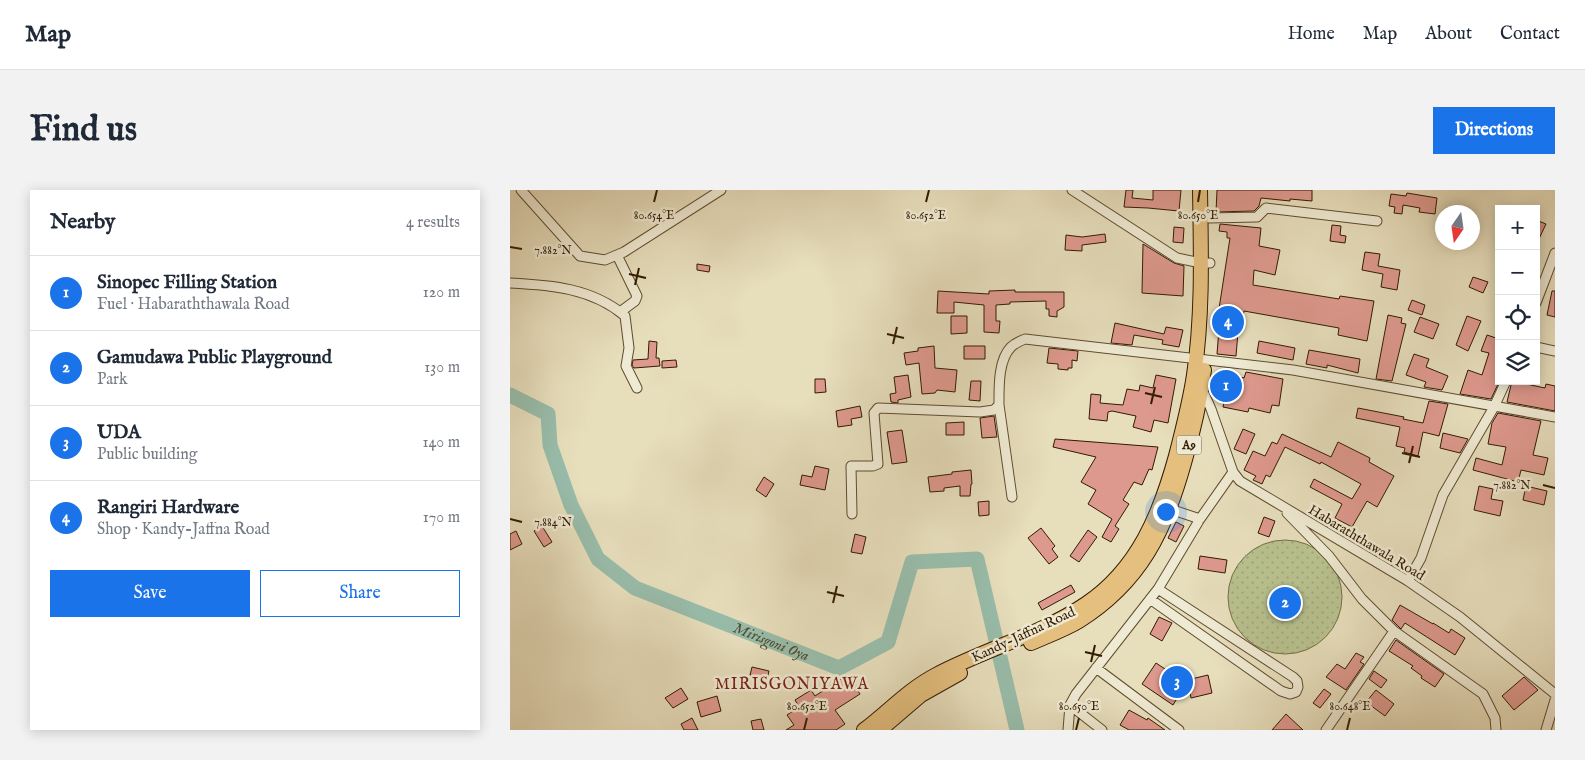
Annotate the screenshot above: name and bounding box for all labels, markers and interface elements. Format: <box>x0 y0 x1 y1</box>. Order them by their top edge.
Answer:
text: Map <box>25 19 71 50</box>
text: Home <box>1288 23 1335 46</box>
text: Map <box>1363 23 1397 46</box>
text: About <box>1425 23 1472 46</box>
text: Contact <box>1500 23 1560 46</box>
button: Directions <box>1433 107 1555 154</box>
text: Find us <box>30 108 137 153</box>
north arrow <box>1435 205 1480 250</box>
map controls <box>1495 205 1540 385</box>
button: + <box>1495 205 1540 250</box>
text: 80.654°E <box>634 208 674 223</box>
text: 80.652°E <box>906 208 946 223</box>
text: 80.650°E <box>1178 208 1218 223</box>
text: Nearby <box>50 209 115 236</box>
text: 4 results <box>406 213 460 233</box>
text: 7.882°N <box>534 243 572 258</box>
button: − <box>1495 250 1540 295</box>
text: Sinopec Filling Station <box>97 271 277 295</box>
text: 1 <box>63 283 69 303</box>
text: 120 m <box>423 283 460 303</box>
text: Fuel · Habaraththawala Road <box>97 295 290 315</box>
button: locate <box>1495 295 1540 340</box>
pin: 4 <box>1212 303 1244 341</box>
button: layers <box>1495 340 1540 385</box>
text: Gamudawa Public Playground <box>97 346 332 370</box>
text: 2 <box>62 358 70 378</box>
text: 130 m <box>424 358 460 378</box>
pin: 1 <box>1210 367 1242 405</box>
text: Park <box>97 370 127 390</box>
text: UDA <box>97 421 141 445</box>
text: 3 <box>63 433 69 453</box>
text: 140 m <box>422 433 460 453</box>
road number: A9 <box>1176 436 1202 454</box>
text: Public building <box>97 445 197 465</box>
text: 7.882°N <box>1493 478 1531 493</box>
text: Rangiri Hardware <box>97 496 239 520</box>
your location <box>1153 499 1179 525</box>
street label: Habaraththawala Road <box>1305 501 1429 585</box>
text: 4 <box>62 508 70 528</box>
text: 170 m <box>423 508 460 528</box>
text: 7.884°N <box>534 515 572 530</box>
text: Shop · Kandy-Jaffna Road <box>97 520 270 540</box>
button: Save <box>50 570 250 617</box>
button: Share <box>260 570 460 617</box>
pin: 2 <box>1269 584 1301 622</box>
street label: Kandy-Jaffna Road <box>969 603 1079 667</box>
water label: Mirisgoni Oya <box>731 619 812 666</box>
pin: 3 <box>1161 663 1193 701</box>
district label: MIRISGONIYAWA <box>715 675 869 695</box>
text: 80.652°E <box>787 699 827 714</box>
text: 80.650°E <box>1059 699 1099 714</box>
text: 80.648°E <box>1330 699 1370 714</box>

